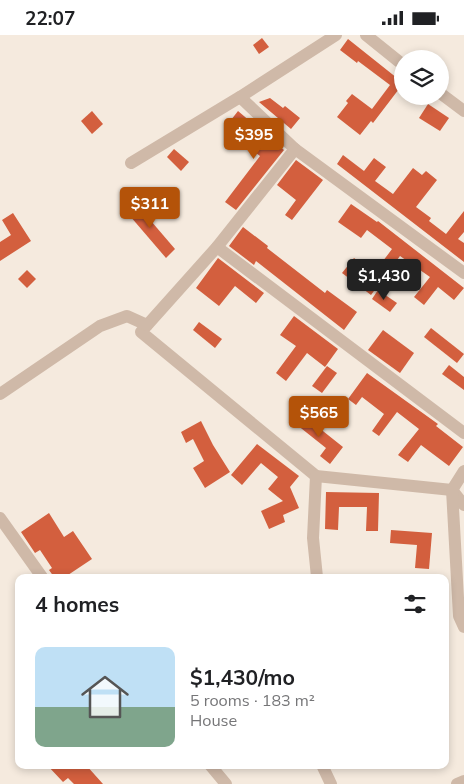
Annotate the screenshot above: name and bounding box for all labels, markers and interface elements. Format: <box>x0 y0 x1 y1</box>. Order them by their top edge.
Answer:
text: 22:07 <box>25 6 75 30</box>
map controls <box>394 50 449 105</box>
button: layers <box>394 50 449 105</box>
pin: $395 <box>224 117 284 160</box>
text: $395 <box>235 124 273 144</box>
pin: $311 <box>120 187 180 229</box>
text: $311 <box>131 193 169 213</box>
pin: $1,430 <box>343 259 425 301</box>
text: $1,430 <box>358 265 410 285</box>
pin: $565 <box>289 395 349 438</box>
text: $565 <box>300 402 338 422</box>
icon: filters <box>401 590 429 618</box>
text: 4 homes <box>35 591 119 617</box>
text: $1,430/mo <box>190 664 295 690</box>
icon: home <box>75 667 135 727</box>
text: 5 rooms · 183 m² <box>190 690 315 710</box>
text: House <box>190 710 237 730</box>

